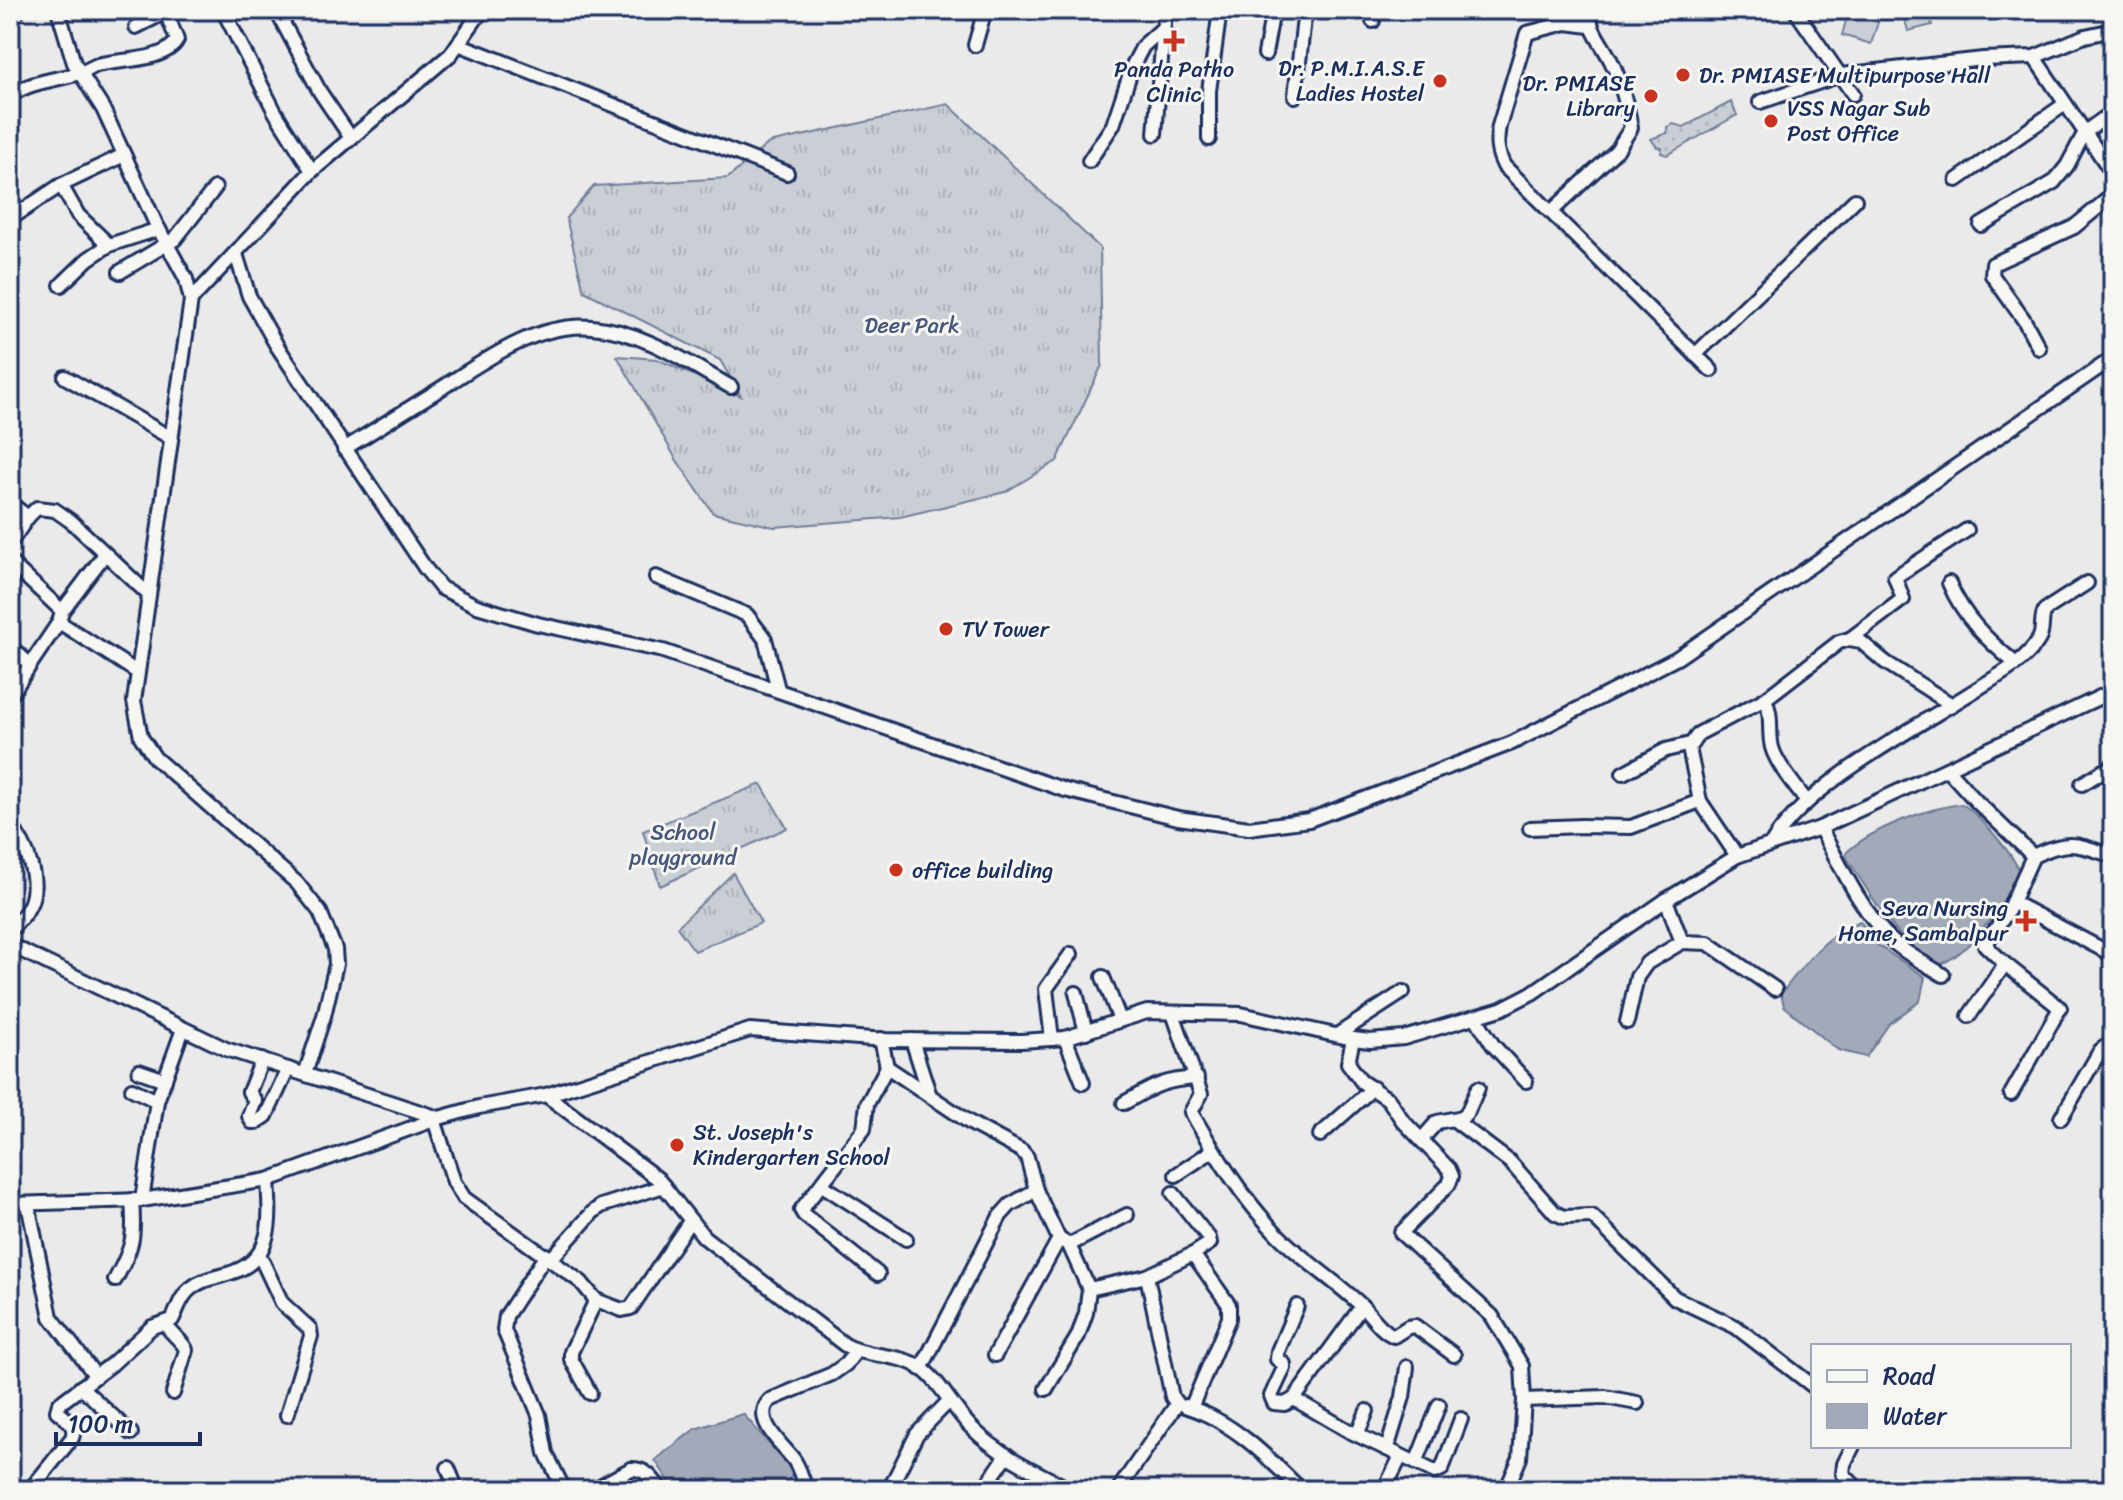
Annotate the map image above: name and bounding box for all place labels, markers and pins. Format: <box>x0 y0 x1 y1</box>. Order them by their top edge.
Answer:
marker: Panda Patho Clinic <box>1163 30 1185 52</box>
place label: Dr. P.M.I.A.S.E Ladies Hostel <box>1278 49 1426 113</box>
place label: Panda Patho Clinic <box>1114 50 1234 114</box>
place label: Dr. PMIASE Multipurpose Hall <box>1699 56 1991 95</box>
place label: Dr. PMIASE Library <box>1522 64 1637 128</box>
marker: Dr. PMIASE Multipurpose Hall <box>1674 66 1692 84</box>
marker: Dr. P.M.I.A.S.E Ladies Hostel <box>1431 72 1449 90</box>
marker: Dr. PMIASE Library <box>1642 87 1660 105</box>
place label: VSS Nagar Sub Post Office <box>1787 89 1931 153</box>
marker: VSS Nagar Sub Post Office <box>1762 112 1780 130</box>
place label: TV Tower <box>962 610 1051 649</box>
marker: TV Tower <box>937 620 955 638</box>
place label: office building <box>912 851 1053 890</box>
marker: office building <box>887 861 905 879</box>
place label: Seva Nursing Home, Sambalpur <box>1838 889 2009 953</box>
marker: Seva Nursing Home, Sambalpur <box>2015 910 2037 932</box>
place label: St. Joseph's Kindergarten School <box>693 1113 891 1177</box>
marker: St. Joseph's Kindergarten School <box>668 1136 686 1154</box>

